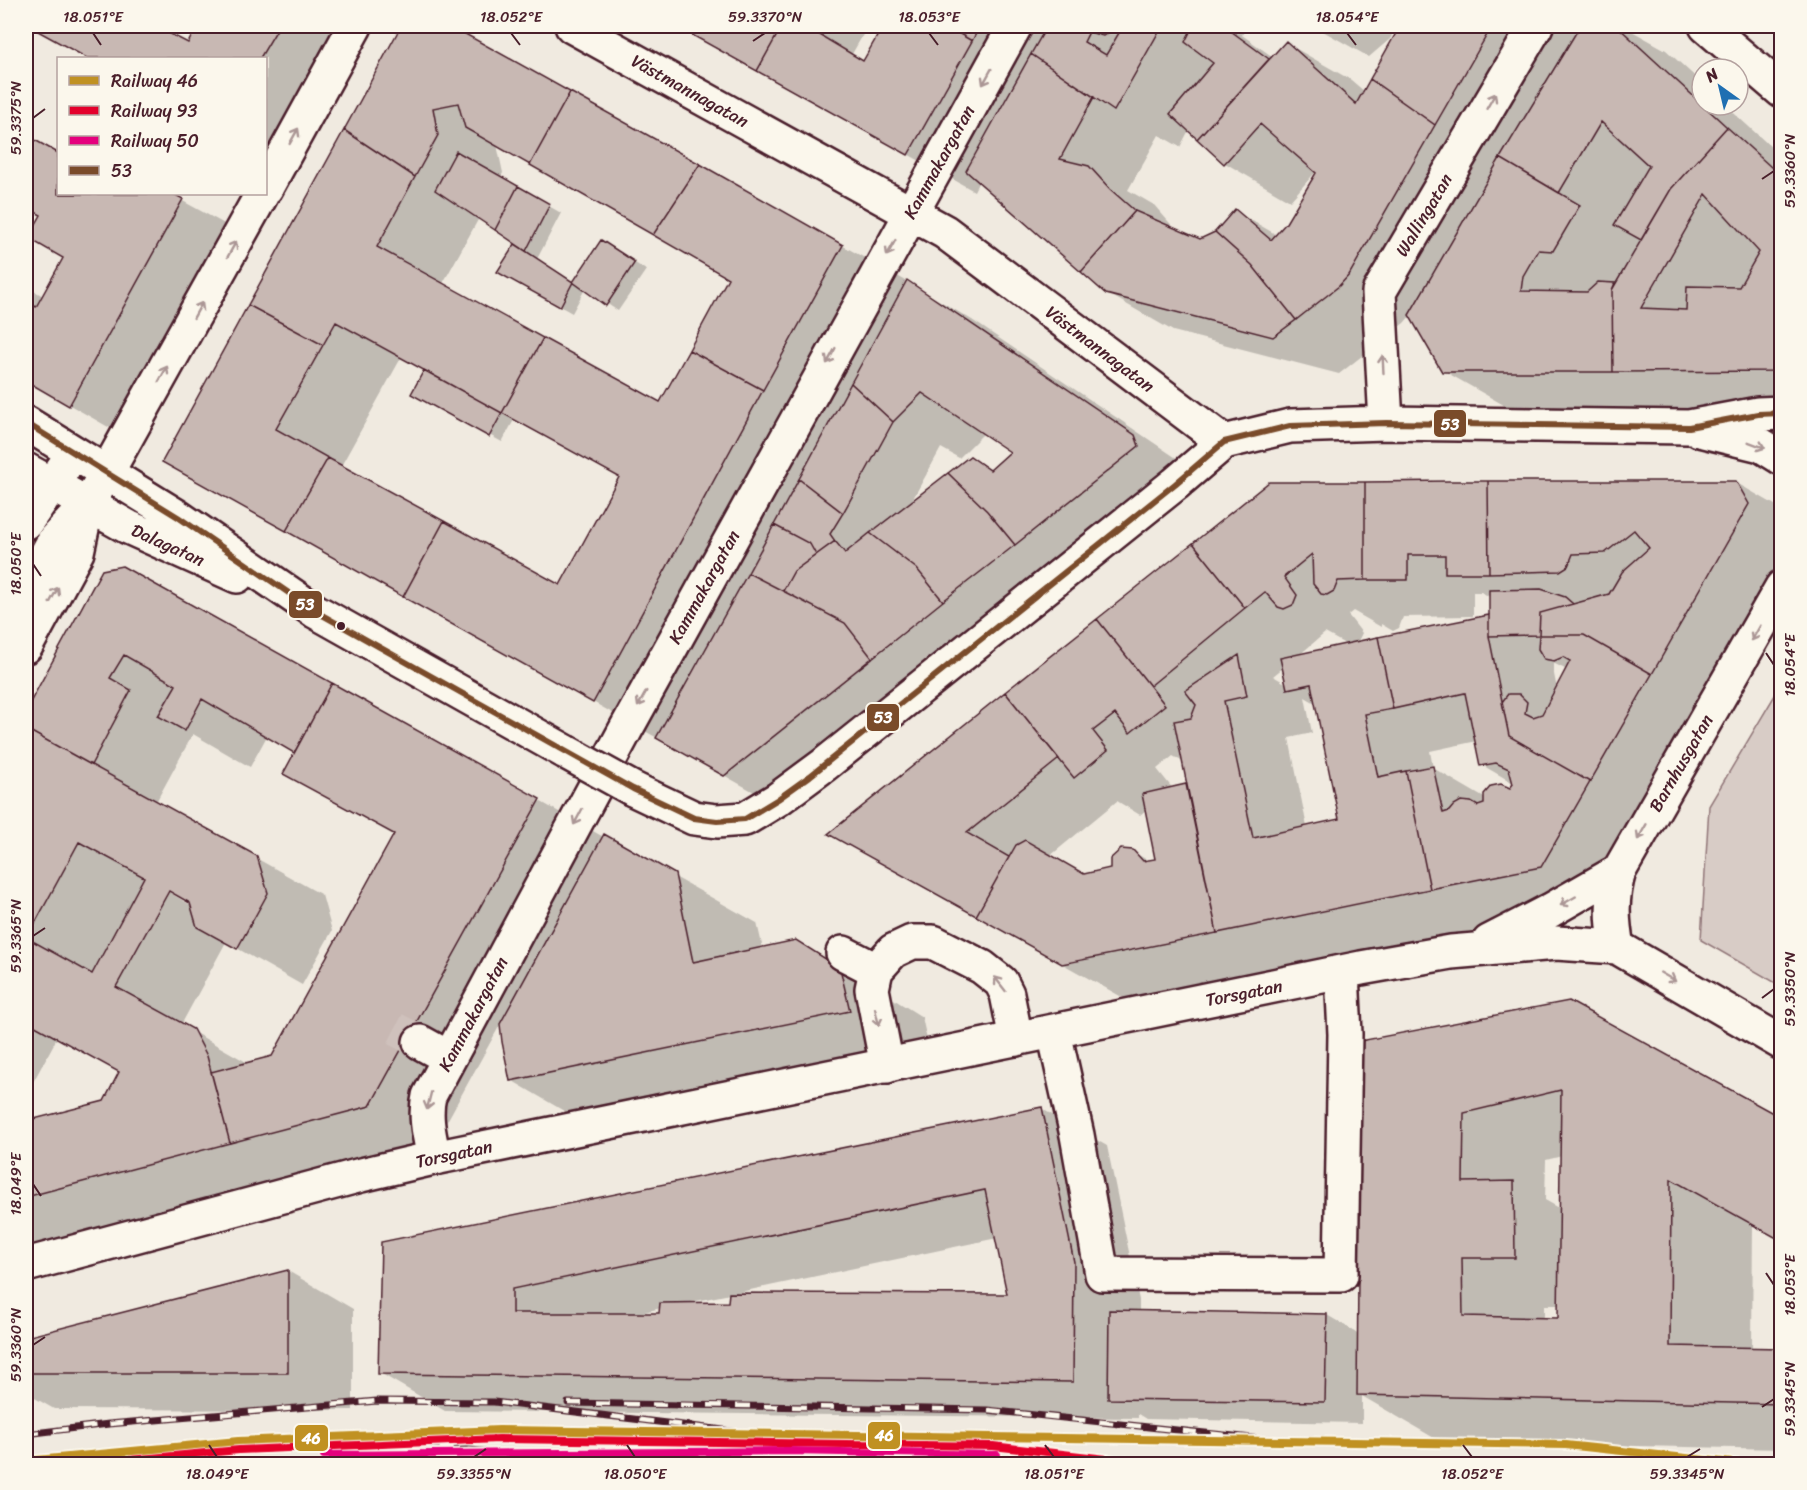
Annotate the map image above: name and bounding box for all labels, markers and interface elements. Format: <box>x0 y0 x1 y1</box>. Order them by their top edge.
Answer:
text: 18.051°E <box>63 4 125 30</box>
text: 18.052°E <box>480 4 544 30</box>
text: 59.3370°N <box>728 4 803 30</box>
text: 18.053°E <box>898 4 961 30</box>
text: 18.054°E <box>1316 4 1380 30</box>
street label: Västmannagatan <box>625 45 755 137</box>
legend <box>57 57 267 195</box>
north arrow <box>1690 57 1750 117</box>
text: N <box>1698 59 1725 91</box>
text: Railway 46 <box>111 65 198 97</box>
one-way arrow <box>980 68 992 85</box>
text: 59.3375°N <box>3 80 29 155</box>
one-way arrow <box>1486 93 1498 110</box>
text: Railway 93 <box>111 95 197 127</box>
street label: Kammakargatan <box>894 99 984 225</box>
text: Railway 50 <box>111 125 199 157</box>
one-way arrow <box>289 128 300 146</box>
text: 59.3360°N <box>1777 133 1803 208</box>
text: 53 <box>111 155 132 187</box>
street label: Wallingatan <box>1386 167 1462 263</box>
one-way arrow <box>885 239 897 256</box>
one-way arrow <box>226 241 238 258</box>
street label: Västmannagatan <box>1038 297 1162 401</box>
one-way arrow <box>192 302 204 319</box>
one-way arrow <box>825 347 836 365</box>
one-way arrow <box>1377 355 1388 375</box>
one-way arrow <box>158 365 169 383</box>
line badge: 53 <box>1433 409 1467 438</box>
text: 53 <box>1441 410 1459 439</box>
one-way arrow <box>1747 440 1765 451</box>
street label: Dalagatan <box>126 515 210 576</box>
street label: Kammakargatan <box>659 524 749 650</box>
text: 18.050°E <box>3 531 29 595</box>
one-way arrow <box>49 586 60 604</box>
line badge: 53 <box>288 590 323 619</box>
text: 53 <box>296 590 314 619</box>
unlabelled marker <box>335 620 347 632</box>
one-way arrow <box>1750 624 1762 641</box>
text: 18.054°E <box>1777 632 1803 696</box>
one-way arrow <box>636 690 647 708</box>
line badge: 53 <box>866 703 900 732</box>
text: 53 <box>874 703 892 732</box>
street label: Barnhusgatan <box>1640 708 1722 818</box>
one-way arrow <box>572 808 584 825</box>
one-way arrow <box>1635 823 1647 840</box>
one-way arrow <box>1560 895 1577 907</box>
text: 59.3365°N <box>3 898 29 973</box>
street label: Kammakargatan <box>429 950 517 1077</box>
text: 59.3350°N <box>1777 951 1803 1026</box>
street label: Torsgatan <box>1203 970 1286 1016</box>
one-way arrow <box>1659 971 1676 983</box>
one-way arrow <box>993 976 1006 992</box>
one-way arrow <box>872 1007 884 1026</box>
one-way arrow <box>423 1091 435 1110</box>
street label: Torsgatan <box>413 1130 496 1178</box>
text: 18.049°E <box>3 1151 29 1215</box>
text: 18.053°E <box>1777 1253 1803 1316</box>
text: 59.3360°N <box>3 1307 29 1382</box>
text: 59.3345°N <box>1777 1361 1803 1436</box>
line badge: 46 <box>867 1421 901 1450</box>
text: 46 <box>873 1421 894 1450</box>
line badge: 46 <box>294 1424 329 1452</box>
text: 46 <box>300 1424 321 1453</box>
text: 18.049°E <box>186 1461 250 1487</box>
text: 59.3355°N <box>437 1461 512 1487</box>
text: 18.050°E <box>604 1461 668 1487</box>
text: 18.051°E <box>1024 1461 1086 1487</box>
text: 18.052°E <box>1441 1461 1505 1487</box>
text: 59.3345°N <box>1650 1461 1725 1487</box>

